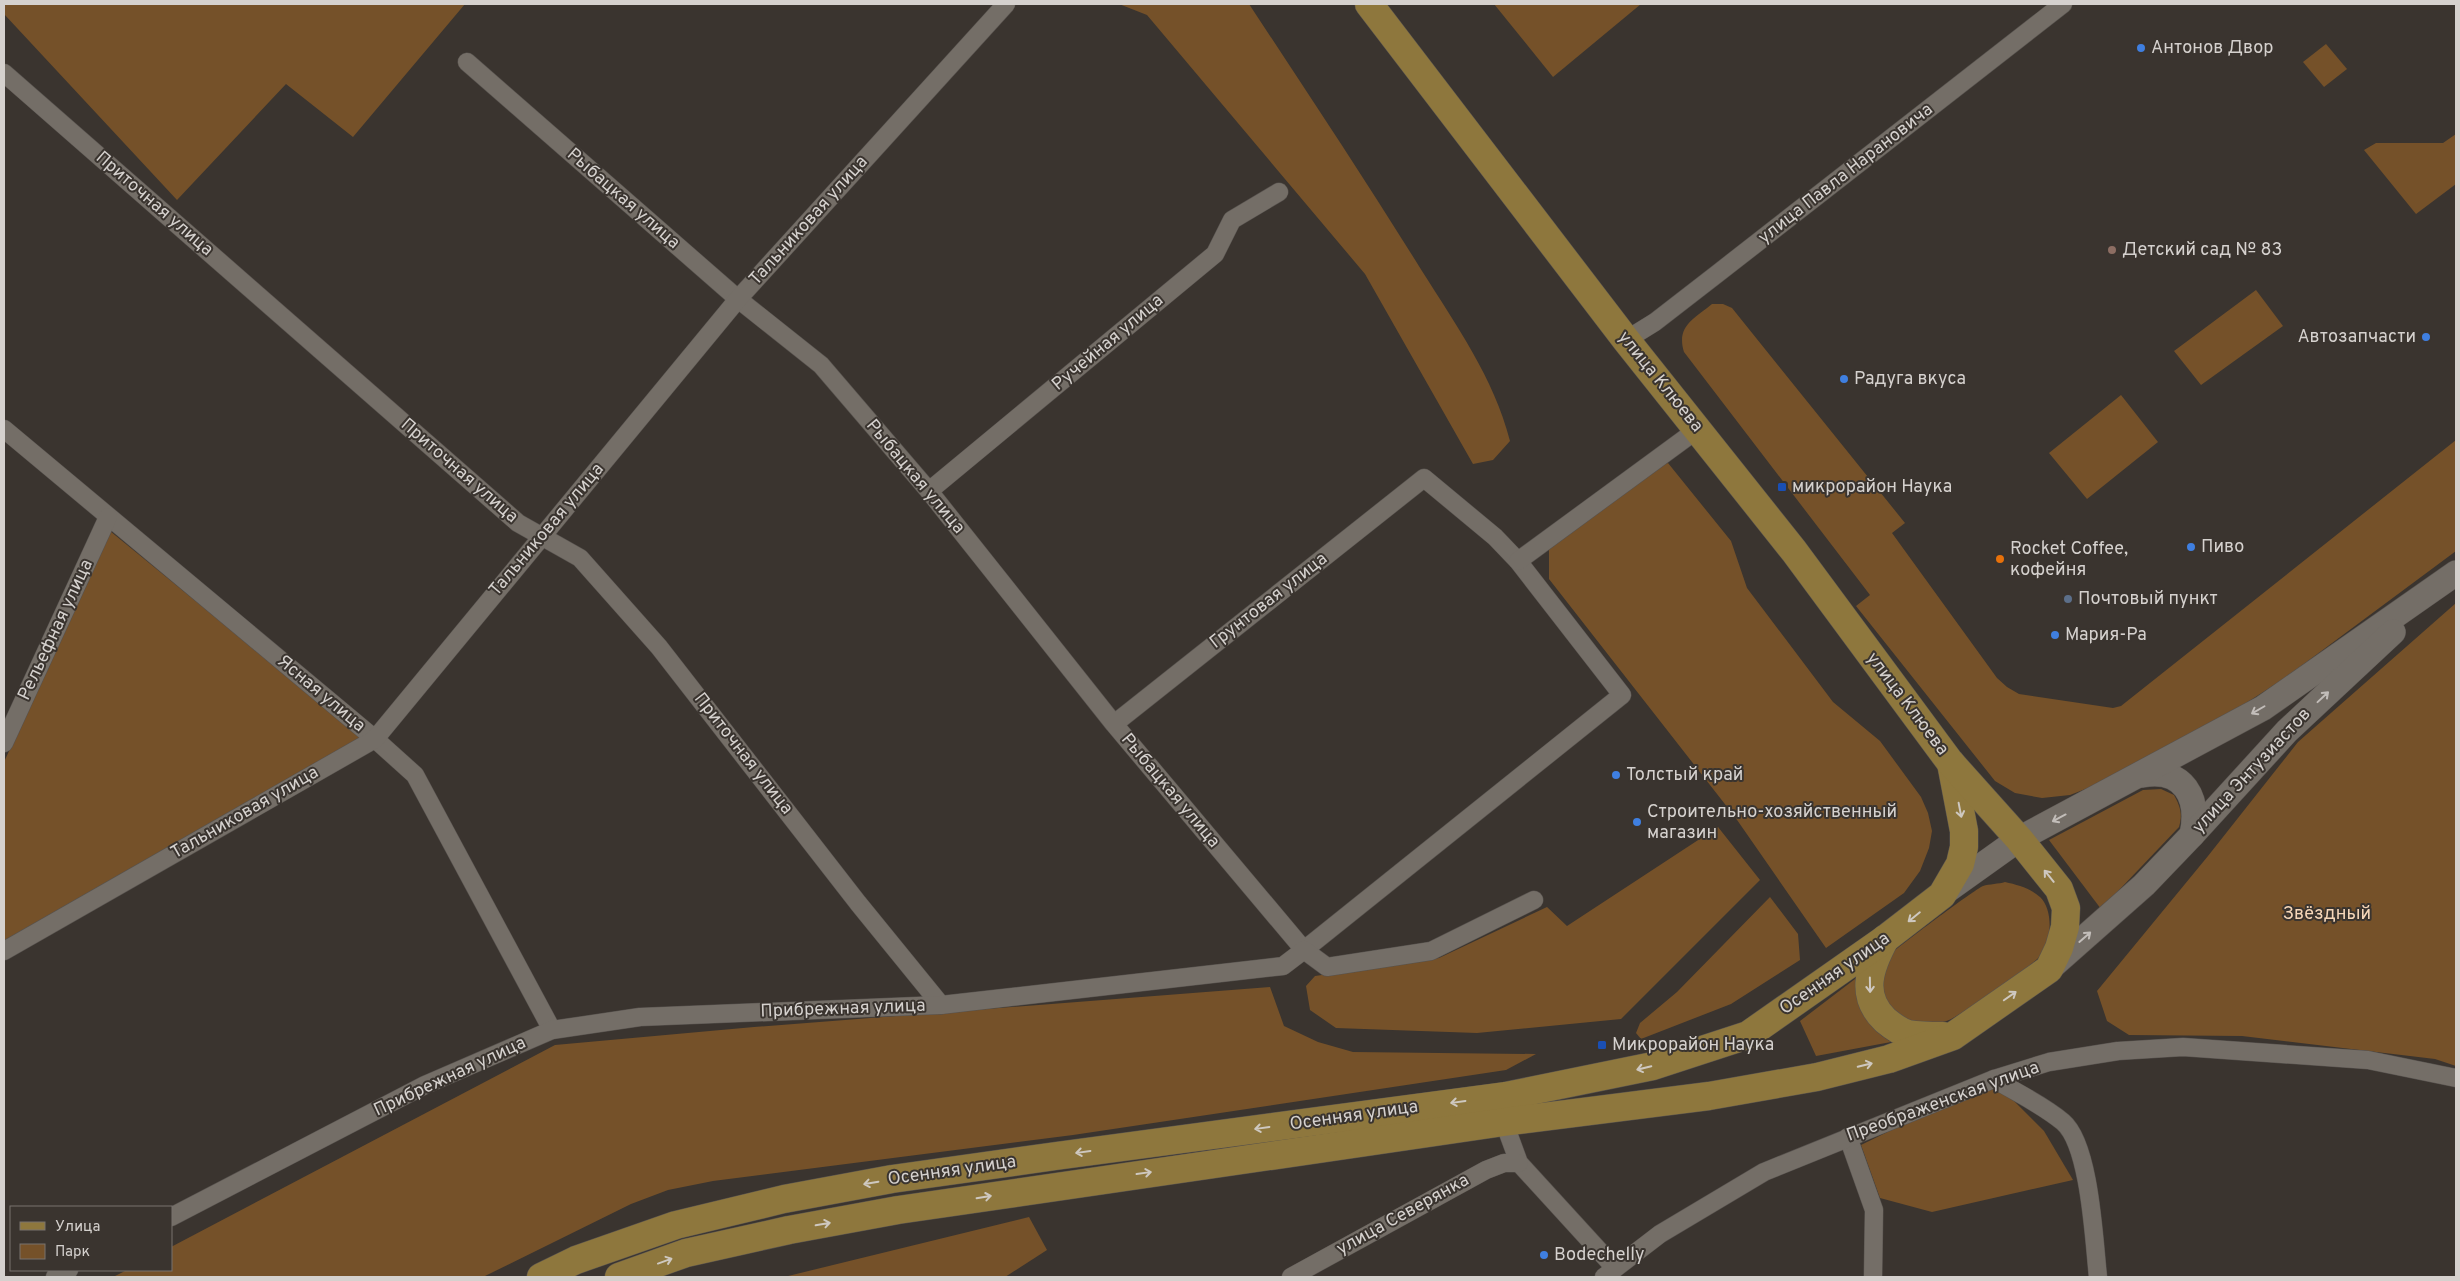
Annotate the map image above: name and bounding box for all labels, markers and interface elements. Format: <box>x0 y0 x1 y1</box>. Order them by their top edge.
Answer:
place label: Антонов Двор <box>2151 37 2273 60</box>
marker: Антонов Двор <box>2135 42 2147 54</box>
street label: улица Павла Нарановича <box>1754 99 1938 249</box>
street label: Рыбацкая улица <box>562 144 684 254</box>
street label: Приточная улица <box>90 147 218 261</box>
street label: Тальниковая улица <box>745 151 873 291</box>
place label: Детский сад № 83 <box>2122 239 2282 262</box>
marker: Детский сад № 83 <box>2106 244 2118 256</box>
street label: Ручейная улица <box>1047 290 1169 396</box>
place label: Автозапчасти <box>2297 326 2416 349</box>
street label: улица Клюева <box>1612 327 1708 437</box>
marker: Автозапчасти <box>2420 331 2432 343</box>
place label: Радуга вкуса <box>1854 368 1966 391</box>
marker: Радуга вкуса <box>1838 373 1850 385</box>
street label: Приточная улица <box>395 414 523 528</box>
street label: Рыбацкая улица <box>860 415 970 539</box>
street label: Тальниковая улица <box>485 459 609 601</box>
place label: микрорайон Наука <box>1792 476 1952 499</box>
marker: микрорайон Наука <box>1776 481 1788 493</box>
place label: Пиво <box>2201 536 2244 559</box>
place label: Rocket Coffee, кофейня <box>2010 538 2128 582</box>
marker: Пиво <box>2185 541 2197 553</box>
street label: Грунтовая улица <box>1205 548 1333 654</box>
marker: Rocket Coffee, кофейня <box>1994 553 2006 565</box>
street label: Рельефная улица <box>13 556 99 704</box>
place label: Почтовый пункт <box>2078 588 2218 611</box>
marker: Почтовый пункт <box>2062 593 2074 605</box>
place label: Мария-Ра <box>2065 624 2147 647</box>
marker: Мария-Ра <box>2049 629 2061 641</box>
street label: улица Клюева <box>1861 648 1953 760</box>
street label: Ясная улица <box>272 650 370 738</box>
street label: Приточная улица <box>688 688 798 820</box>
one-way arrow <box>2316 691 2329 703</box>
street label: улица Энтузиастов <box>2188 703 2316 839</box>
one-way arrow <box>2251 706 2266 716</box>
street label: Рыбацкая улица <box>1115 729 1225 853</box>
street label: Тальниковая улица <box>167 761 323 865</box>
place label: Толстый край <box>1626 764 1743 787</box>
marker: Толстый край <box>1610 769 1622 781</box>
place label: Строительно-хозяйственный магазин <box>1647 801 1897 845</box>
one-way arrow <box>1955 801 1965 817</box>
one-way arrow <box>2052 814 2067 823</box>
marker: Строительно-хозяйственный магазин <box>1631 816 1643 828</box>
one-way arrow <box>2043 870 2054 883</box>
park label: Звёздный <box>2283 903 2371 926</box>
one-way arrow <box>1907 911 1920 922</box>
street label: Осенняя улица <box>1775 927 1895 1021</box>
one-way arrow <box>2079 931 2092 942</box>
one-way arrow <box>1865 976 1875 992</box>
one-way arrow <box>2003 991 2017 1001</box>
street label: Прибрежная улица <box>760 995 926 1023</box>
street label: Прибрежная улица <box>370 1032 530 1122</box>
place label: Микрорайон Наука <box>1612 1034 1774 1057</box>
marker: Микрорайон Наука <box>1596 1039 1608 1051</box>
street label: Преображенская улица <box>1843 1056 2043 1148</box>
one-way arrow <box>1856 1060 1872 1069</box>
one-way arrow <box>1637 1064 1653 1073</box>
street label: Осенняя улица <box>1288 1096 1420 1136</box>
one-way arrow <box>1450 1097 1466 1107</box>
one-way arrow <box>1254 1123 1270 1133</box>
one-way arrow <box>1076 1147 1092 1157</box>
street label: Осенняя улица <box>886 1151 1018 1191</box>
one-way arrow <box>1136 1168 1152 1178</box>
street label: улица Северянка <box>1333 1169 1473 1261</box>
one-way arrow <box>863 1179 879 1188</box>
one-way arrow <box>975 1192 991 1202</box>
legend <box>10 1206 172 1271</box>
text: Улица <box>55 1218 100 1237</box>
one-way arrow <box>815 1218 831 1228</box>
text: Парк <box>55 1243 90 1262</box>
place label: Bodechelly <box>1554 1244 1644 1267</box>
marker: Bodechelly <box>1538 1249 1550 1261</box>
one-way arrow <box>657 1256 673 1265</box>

